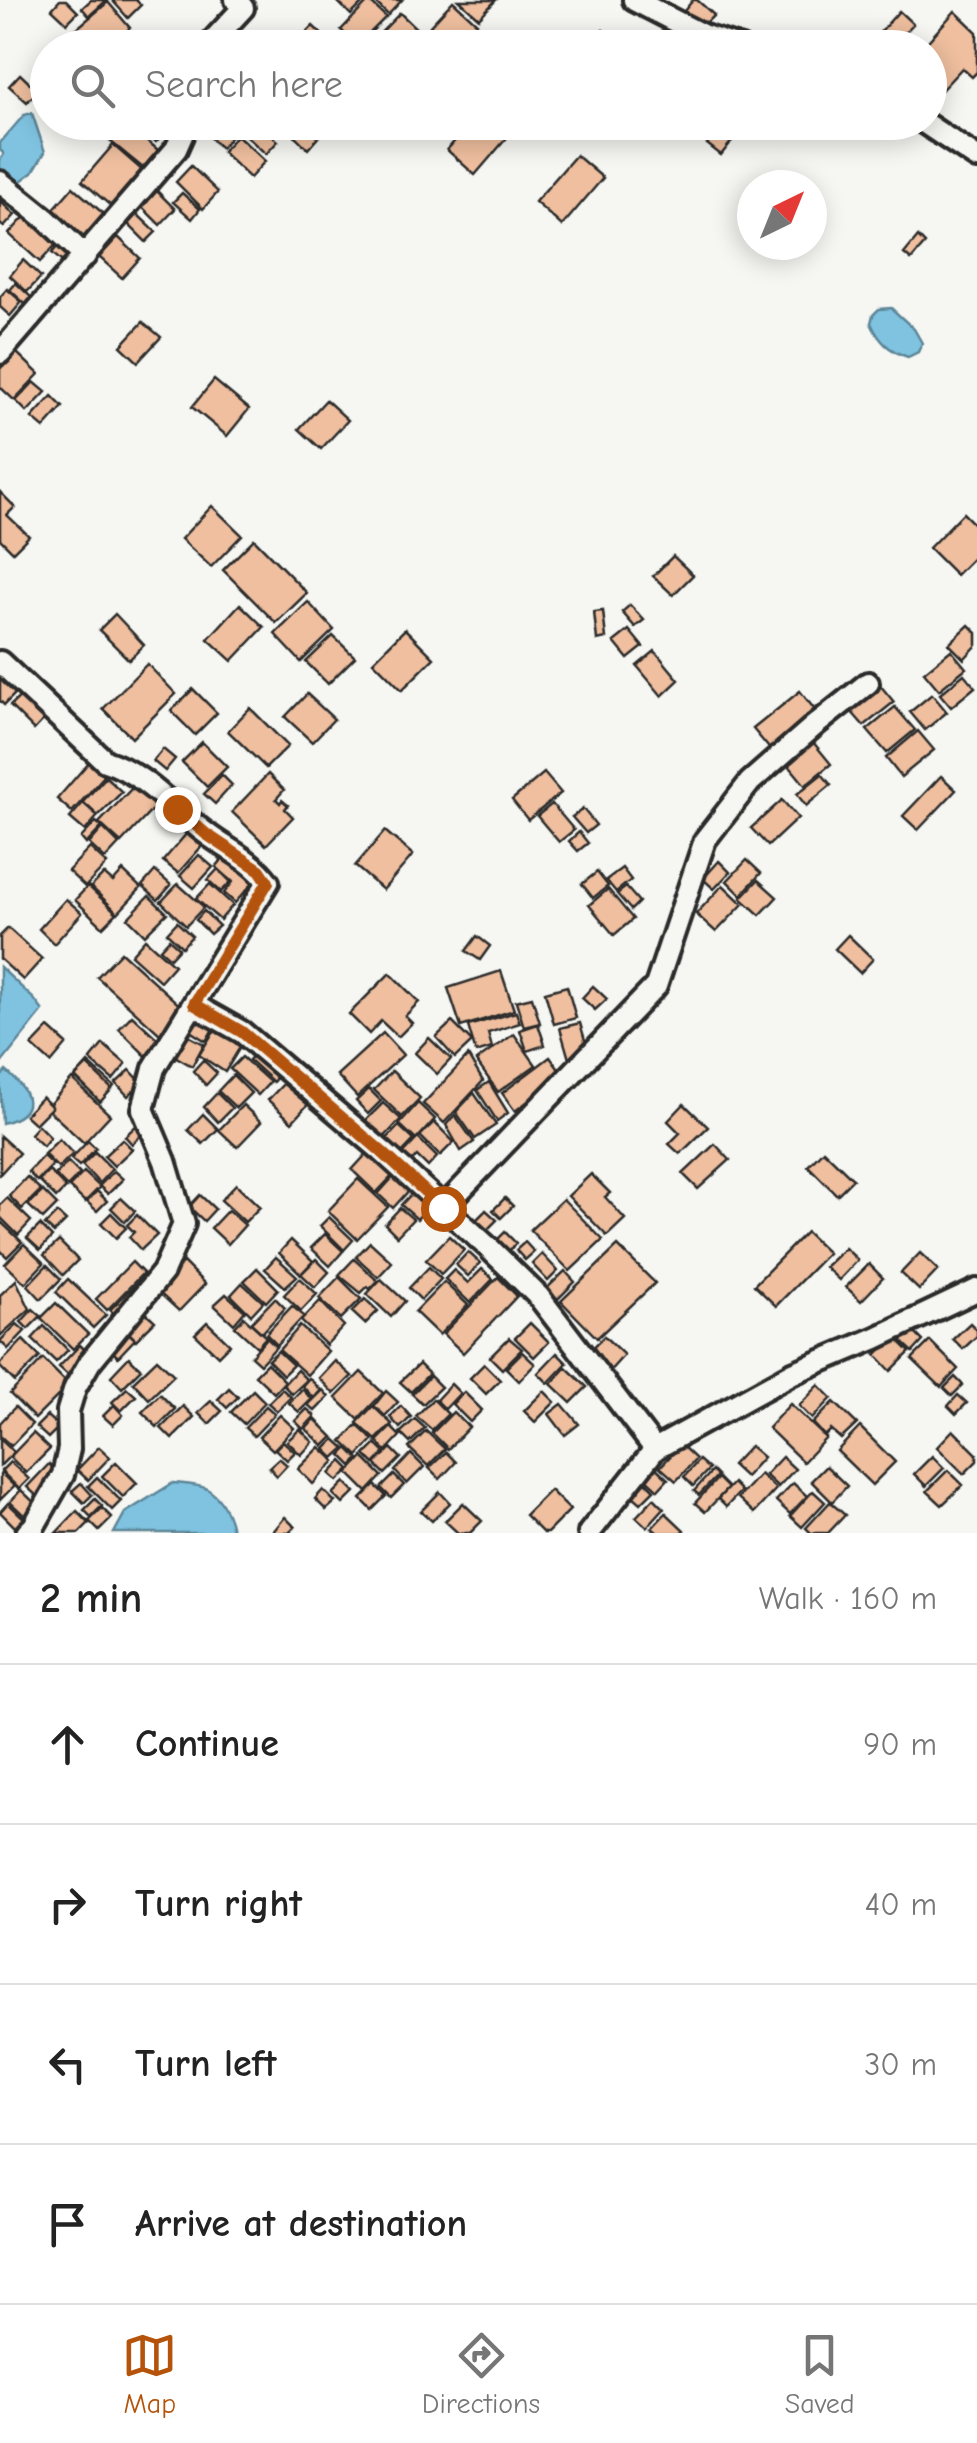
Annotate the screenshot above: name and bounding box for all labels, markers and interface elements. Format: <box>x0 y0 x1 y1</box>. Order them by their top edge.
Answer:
search box <box>30 30 947 140</box>
icon: search <box>65 58 120 113</box>
text: Search here <box>145 63 343 107</box>
north arrow <box>737 170 827 260</box>
route end <box>155 787 201 833</box>
route start <box>421 1186 467 1232</box>
text: 2 min <box>40 1574 142 1623</box>
text: Walk · 160 m <box>759 1580 937 1617</box>
icon: ahead <box>40 1717 95 1772</box>
text: Continue <box>135 1722 279 1766</box>
text: 90 m <box>863 1726 937 1763</box>
icon: right <box>40 1877 95 1932</box>
text: Turn right <box>135 1882 302 1926</box>
text: 40 m <box>865 1886 937 1923</box>
icon: left <box>40 2037 95 2092</box>
text: Turn left <box>135 2042 276 2086</box>
text: 30 m <box>864 2046 937 2083</box>
icon: arrive <box>40 2197 95 2252</box>
text: Arrive at destination <box>135 2202 467 2246</box>
tab: Map <box>122 2328 177 2420</box>
tab: Directions <box>422 2328 540 2420</box>
tab: Saved <box>785 2328 855 2420</box>

